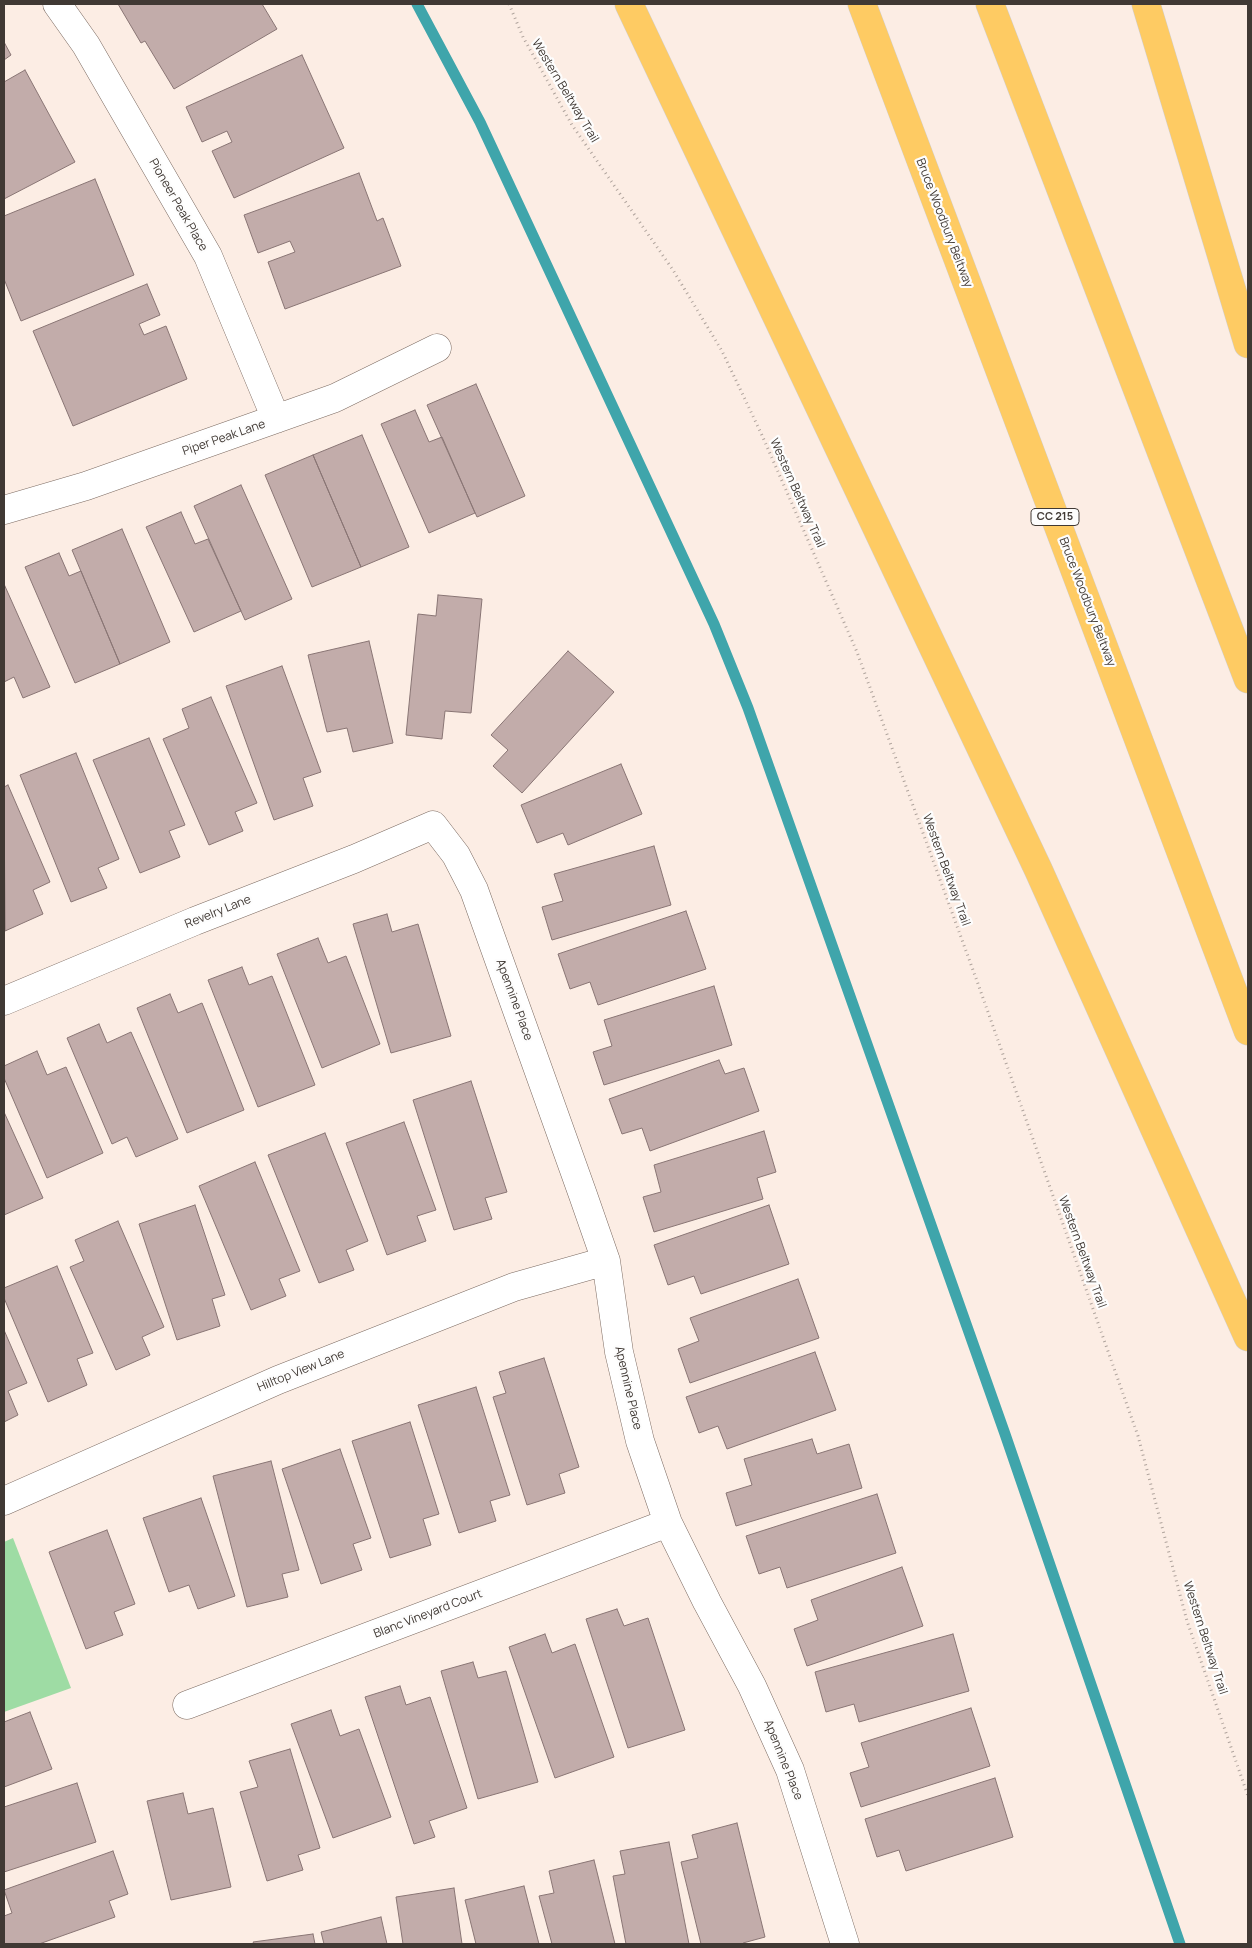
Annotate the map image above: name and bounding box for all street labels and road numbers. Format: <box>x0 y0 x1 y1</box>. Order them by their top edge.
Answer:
street label: Western Beltway Trail <box>528 37 602 145</box>
street label: Pioneer Peak Place <box>146 156 210 254</box>
street label: Bruce Woodbury Beltway <box>913 156 975 290</box>
street label: Piper Peak Lane <box>181 417 267 459</box>
street label: Western Beltway Trail <box>766 436 828 550</box>
road number: CC 215 <box>1031 508 1079 526</box>
street label: Bruce Woodbury Beltway <box>1056 535 1118 669</box>
street label: Western Beltway Trail <box>919 812 973 928</box>
street label: Revelry Lane <box>183 892 253 932</box>
street label: Apennine Place <box>493 957 535 1043</box>
street label: Western Beltway Trail <box>1055 1194 1109 1310</box>
street label: Apennine Place <box>611 1345 645 1431</box>
street label: Hilltop View Lane <box>255 1347 347 1395</box>
street label: Western Beltway Trail <box>1180 1580 1230 1696</box>
street label: Blanc Vineyard Court <box>372 1587 484 1641</box>
street label: Apennine Place <box>760 1718 806 1802</box>

